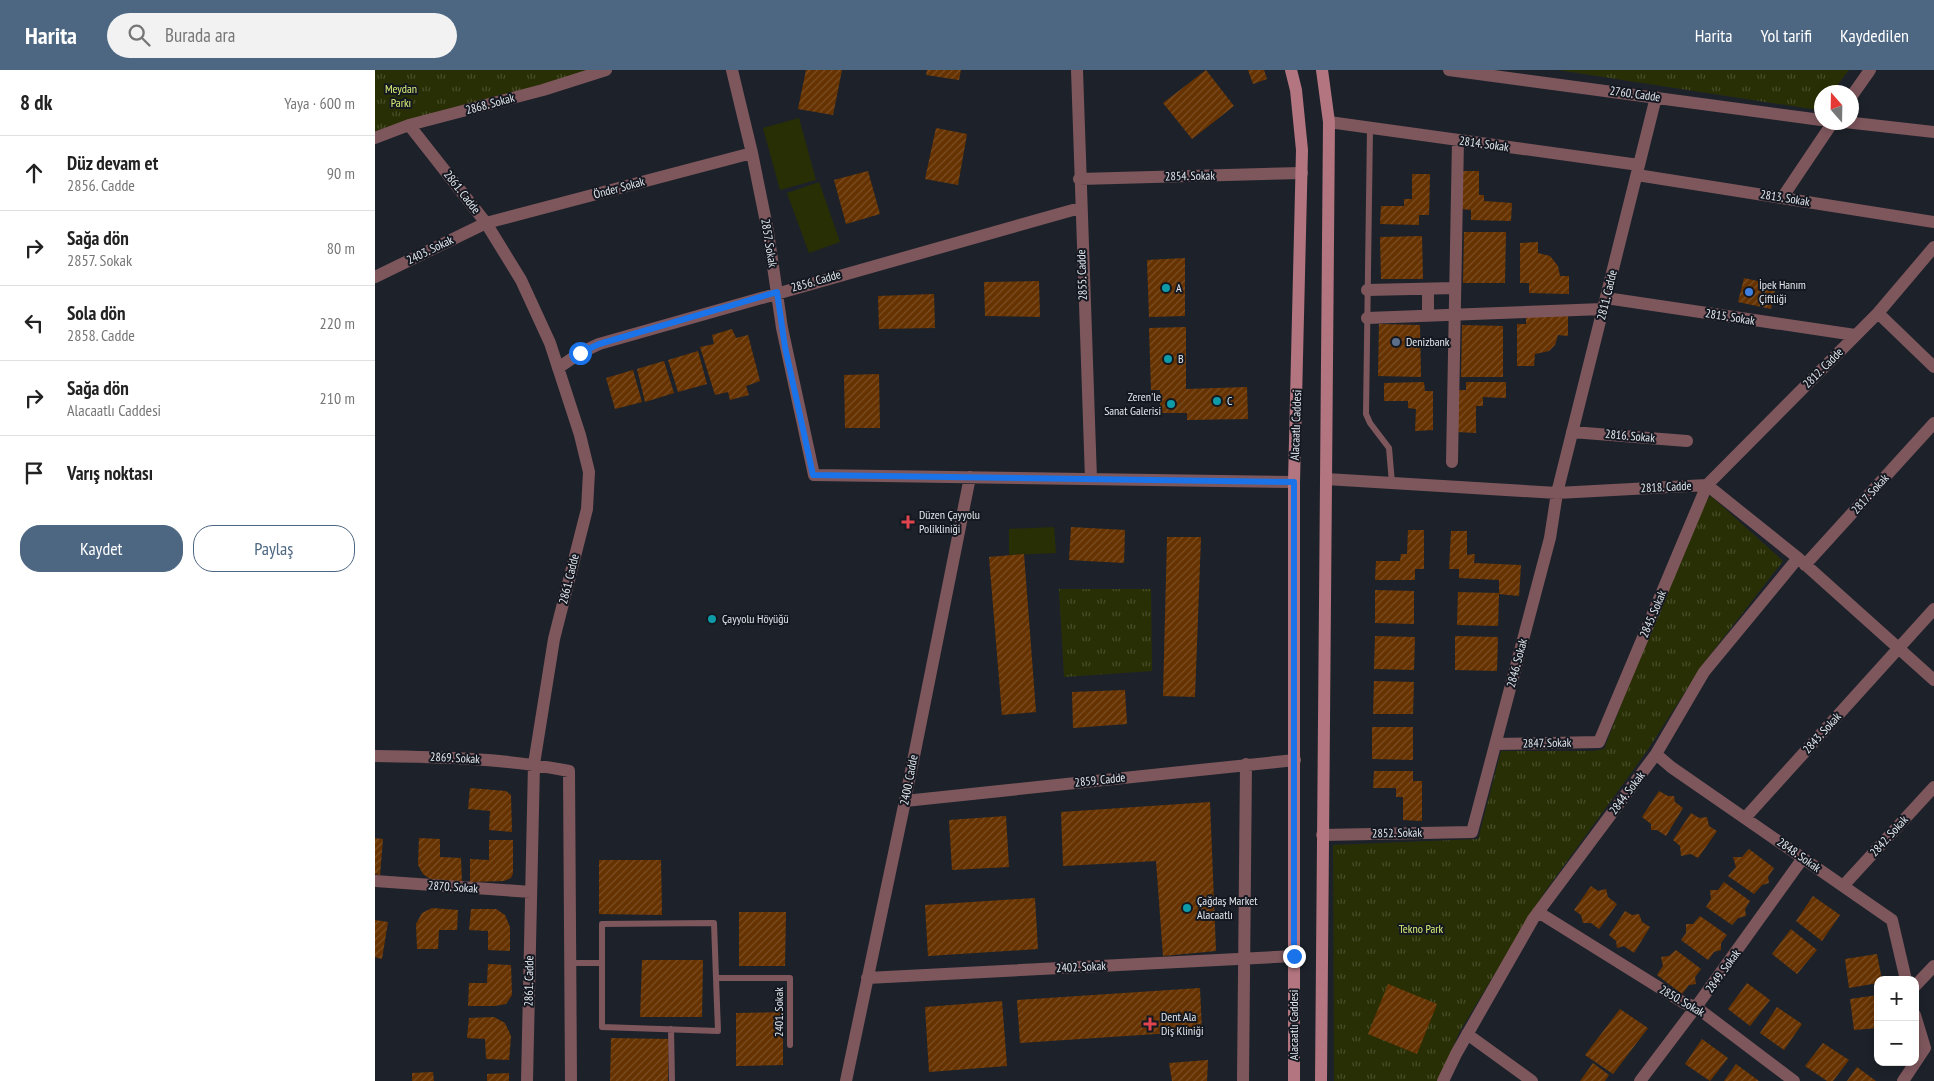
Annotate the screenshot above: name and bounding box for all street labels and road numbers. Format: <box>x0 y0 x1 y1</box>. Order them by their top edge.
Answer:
street label: 2760. Cadde <box>1609 83 1661 104</box>
street label: 2868. Sokak <box>464 90 516 117</box>
street label: 2814. Sokak <box>1458 133 1510 154</box>
street label: 2861. Cadde <box>441 167 484 216</box>
street label: 2854. Sokak <box>1165 168 1215 183</box>
street label: Önder Sokak <box>592 173 646 202</box>
street label: 2813. Sokak <box>1759 186 1811 209</box>
street label: 2857. Sokak <box>758 218 781 269</box>
street label: 2403. Sokak <box>404 232 456 267</box>
street label: 2855. Cadde <box>1073 249 1090 301</box>
street label: 2856. Cadde <box>789 266 842 295</box>
street label: 2811. Cadde <box>1593 268 1620 321</box>
street label: 2815. Sokak <box>1704 305 1756 328</box>
street label: 2812. Cadde <box>1799 344 1846 391</box>
street label: Alacaatlı Caddesi <box>1287 389 1304 460</box>
street label: 2816. Sokak <box>1605 426 1656 445</box>
street label: 2817. Sokak <box>1848 470 1892 517</box>
street label: 2818. Cadde <box>1640 478 1692 495</box>
street label: 2861. Cadde <box>555 552 582 605</box>
street label: 2845. Sokak <box>1636 588 1669 640</box>
street label: 2846. Sokak <box>1503 636 1530 689</box>
street label: 2843. Sokak <box>1799 709 1844 756</box>
street label: 2847. Sokak <box>1522 735 1572 750</box>
street label: 2869. Sokak <box>430 749 481 766</box>
street label: 2400. Cadde <box>896 753 921 806</box>
street label: 2844. Sokak <box>1606 768 1648 817</box>
street label: 2859. Cadde <box>1074 769 1126 790</box>
street label: 2842. Sokak <box>1866 812 1911 859</box>
street label: 2852. Sokak <box>1372 825 1422 840</box>
street label: 2848. Sokak <box>1775 834 1824 875</box>
street label: 2870. Sokak <box>428 877 479 896</box>
street label: 2849. Sokak <box>1702 946 1744 995</box>
street label: 2861. Cadde <box>521 955 536 1007</box>
street label: 2402. Sokak <box>1056 958 1107 975</box>
street label: 2850. Sokak <box>1657 982 1708 1020</box>
street label: 2401. Sokak <box>771 987 786 1037</box>
street label: Alacaatlı Caddesi <box>1286 990 1301 1060</box>

